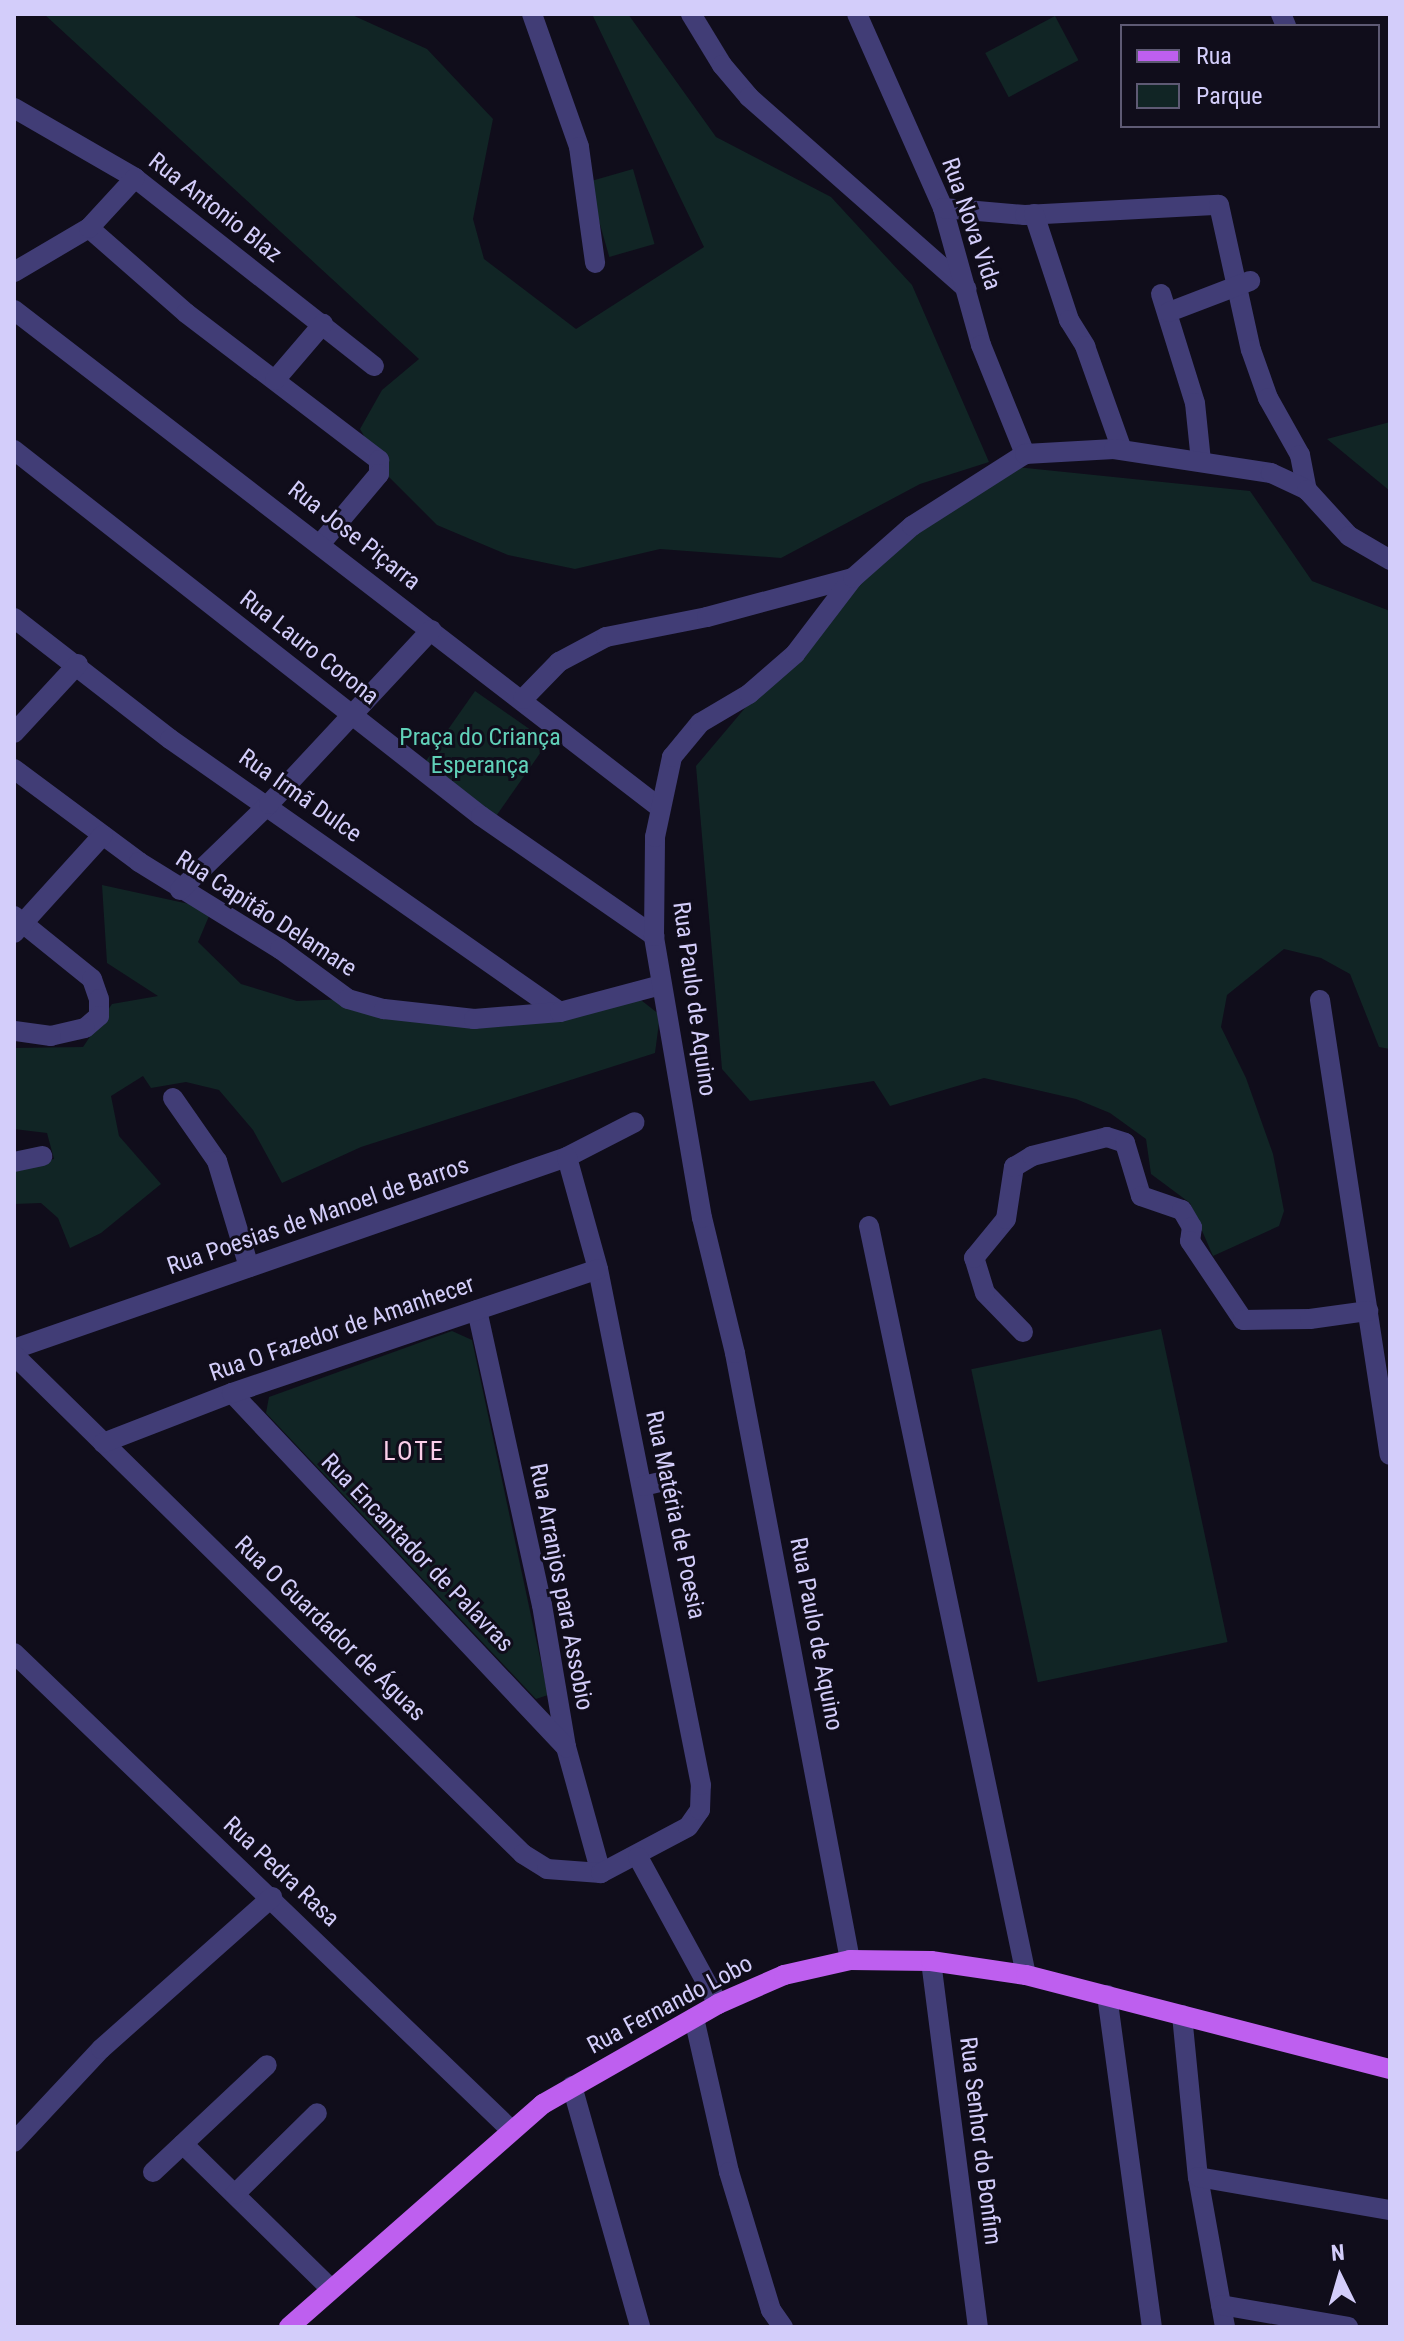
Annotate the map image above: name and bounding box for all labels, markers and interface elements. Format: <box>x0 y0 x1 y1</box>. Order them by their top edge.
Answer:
legend <box>1120 24 1380 128</box>
text: Rua <box>1196 42 1232 70</box>
text: Parque <box>1196 82 1263 110</box>
street label: Rua Antonio Blaz <box>143 147 287 269</box>
street label: Rua Nova Vida <box>935 154 1007 294</box>
street label: Rua Jose Piçarra <box>282 475 426 597</box>
street label: Rua Lauro Corona <box>234 585 384 711</box>
park label: Praça do Criança Esperança <box>399 724 561 780</box>
street label: Rua Irmã Dulce <box>233 743 367 849</box>
street label: Rua Capitão Delamare <box>170 845 362 983</box>
street label: Rua Paulo de Aquino <box>666 900 722 1098</box>
street label: Rua Poesias de Manoel de Barros <box>163 1151 473 1281</box>
street label: Rua O Fazedor de Amanhecer <box>206 1270 478 1388</box>
street label: Rua Matéria de Poesia <box>639 1408 711 1622</box>
district label: LOTE <box>383 1436 445 1468</box>
street label: Rua Encantador de Palavras <box>315 1448 519 1658</box>
street label: Rua Arranjos para Assobio <box>523 1461 599 1713</box>
street label: Rua O Guardador de Águas <box>229 1530 431 1728</box>
street label: Rua Paulo de Aquino <box>783 1535 849 1733</box>
street label: Rua Pedra Rasa <box>217 1811 345 1933</box>
street label: Rua Fernando Lobo <box>583 1949 757 2061</box>
street label: Rua Senhor do Bonfim <box>953 2035 1007 2247</box>
north arrow <box>1300 2237 1380 2317</box>
text: N <box>1330 2240 1346 2266</box>

